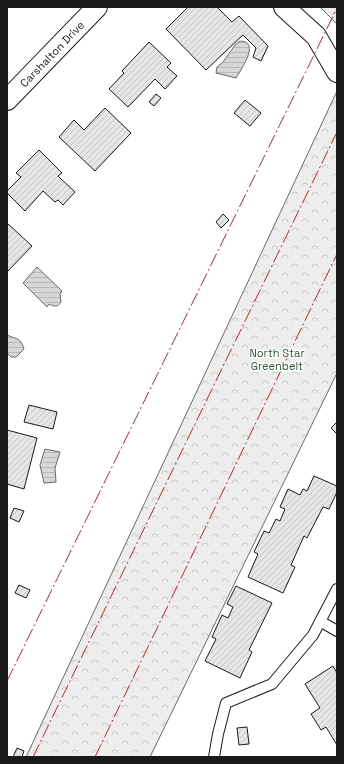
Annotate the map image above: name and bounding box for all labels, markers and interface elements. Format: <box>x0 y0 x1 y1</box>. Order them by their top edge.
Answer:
street label: Carshalton Drive <box>17 18 87 90</box>
park label: North Star Greenbelt <box>249 346 305 373</box>

